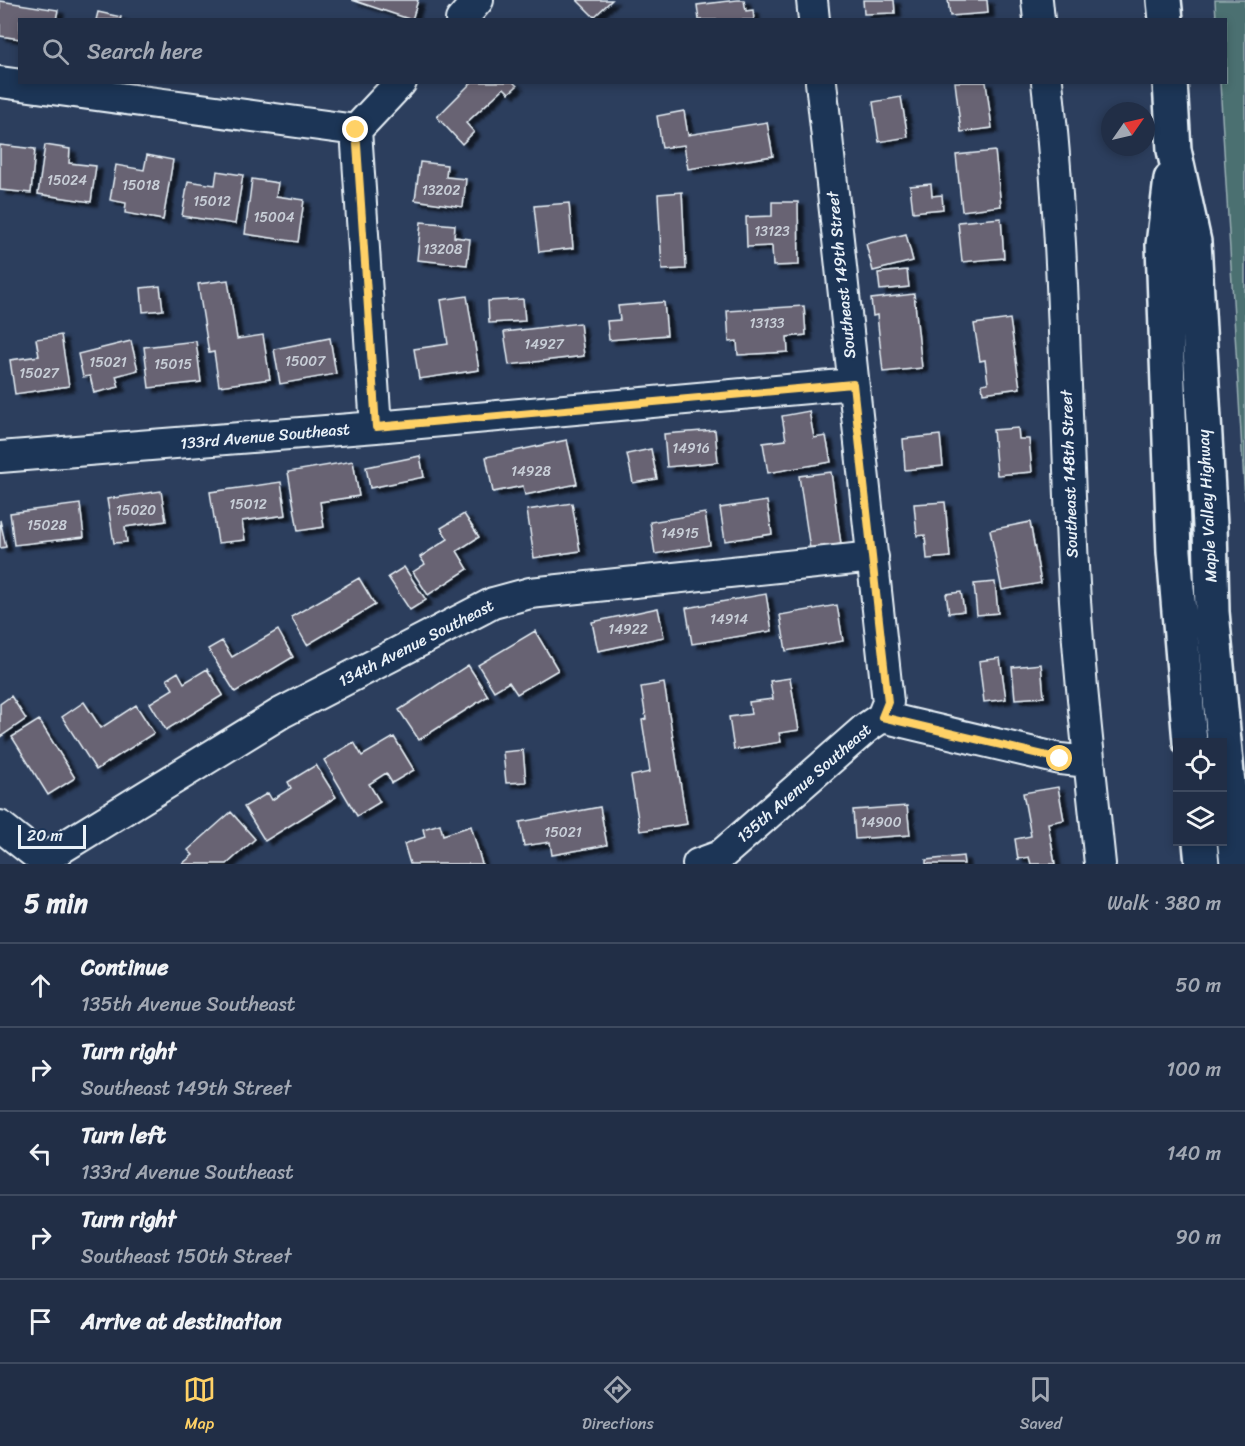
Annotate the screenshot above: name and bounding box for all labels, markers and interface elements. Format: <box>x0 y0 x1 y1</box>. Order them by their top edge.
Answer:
search box <box>18 18 1227 84</box>
text: Search here <box>87 32 203 71</box>
icon: search <box>39 35 72 68</box>
north arrow <box>1101 102 1155 156</box>
route end <box>342 116 368 142</box>
house number: 15024 <box>47 168 87 193</box>
house number: 15018 <box>122 173 160 198</box>
house number: 13202 <box>422 178 460 203</box>
house number: 15012 <box>193 189 231 214</box>
street label: Southeast 149th Street <box>818 189 864 360</box>
house number: 15004 <box>253 205 295 230</box>
house number: 13123 <box>754 219 790 244</box>
house number: 13208 <box>423 237 463 262</box>
house number: 13133 <box>749 311 785 336</box>
house number: 14927 <box>524 332 565 357</box>
house number: 15007 <box>285 349 326 374</box>
house number: 15021 <box>89 350 127 375</box>
house number: 15015 <box>154 352 192 377</box>
house number: 15027 <box>19 361 60 386</box>
street label: Southeast 148th Street <box>1052 389 1086 559</box>
street label: 133rd Avenue Southeast <box>179 414 351 458</box>
street label: Maple Valley Highway <box>1188 428 1225 583</box>
house number: 14916 <box>672 436 710 461</box>
house number: 14928 <box>511 459 551 484</box>
house number: 15012 <box>229 492 267 517</box>
house number: 15020 <box>116 498 156 523</box>
house number: 15028 <box>27 513 68 538</box>
house number: 14915 <box>661 521 699 546</box>
street label: 134th Avenue Southeast <box>333 591 499 695</box>
house number: 14914 <box>710 607 748 632</box>
house number: 14922 <box>608 617 648 642</box>
street label: 135th Avenue Southeast <box>730 716 878 850</box>
map controls <box>1173 738 1227 846</box>
button: locate <box>1173 738 1227 792</box>
route start <box>1046 745 1072 771</box>
button: layers <box>1173 792 1227 846</box>
house number: 14900 <box>860 810 902 835</box>
house number: 15021 <box>544 820 582 845</box>
text: 20 m <box>27 821 63 850</box>
scale bar <box>18 822 86 850</box>
text: 5 min <box>24 880 88 926</box>
text: Walk · 380 m <box>1107 886 1221 921</box>
text: Continue <box>81 948 169 987</box>
text: 50 m <box>1176 968 1221 1003</box>
icon: ahead <box>24 969 57 1002</box>
text: 135th Avenue Southeast <box>81 987 296 1022</box>
text: Turn right <box>81 1032 176 1071</box>
text: 100 m <box>1167 1052 1221 1087</box>
icon: right <box>24 1053 57 1086</box>
text: Southeast 149th Street <box>81 1071 291 1106</box>
text: Turn left <box>81 1116 166 1155</box>
text: 140 m <box>1167 1136 1221 1171</box>
icon: left <box>24 1137 57 1170</box>
text: 133rd Avenue Southeast <box>81 1155 294 1190</box>
text: Turn right <box>81 1200 176 1239</box>
text: 90 m <box>1176 1220 1221 1255</box>
icon: right <box>24 1221 57 1254</box>
text: Southeast 150th Street <box>81 1239 291 1274</box>
text: Arrive at destination <box>81 1302 282 1341</box>
icon: arrive <box>24 1305 57 1338</box>
tab: Map <box>183 1373 216 1438</box>
tab: Directions <box>582 1373 654 1438</box>
tab: Saved <box>1020 1373 1062 1438</box>

